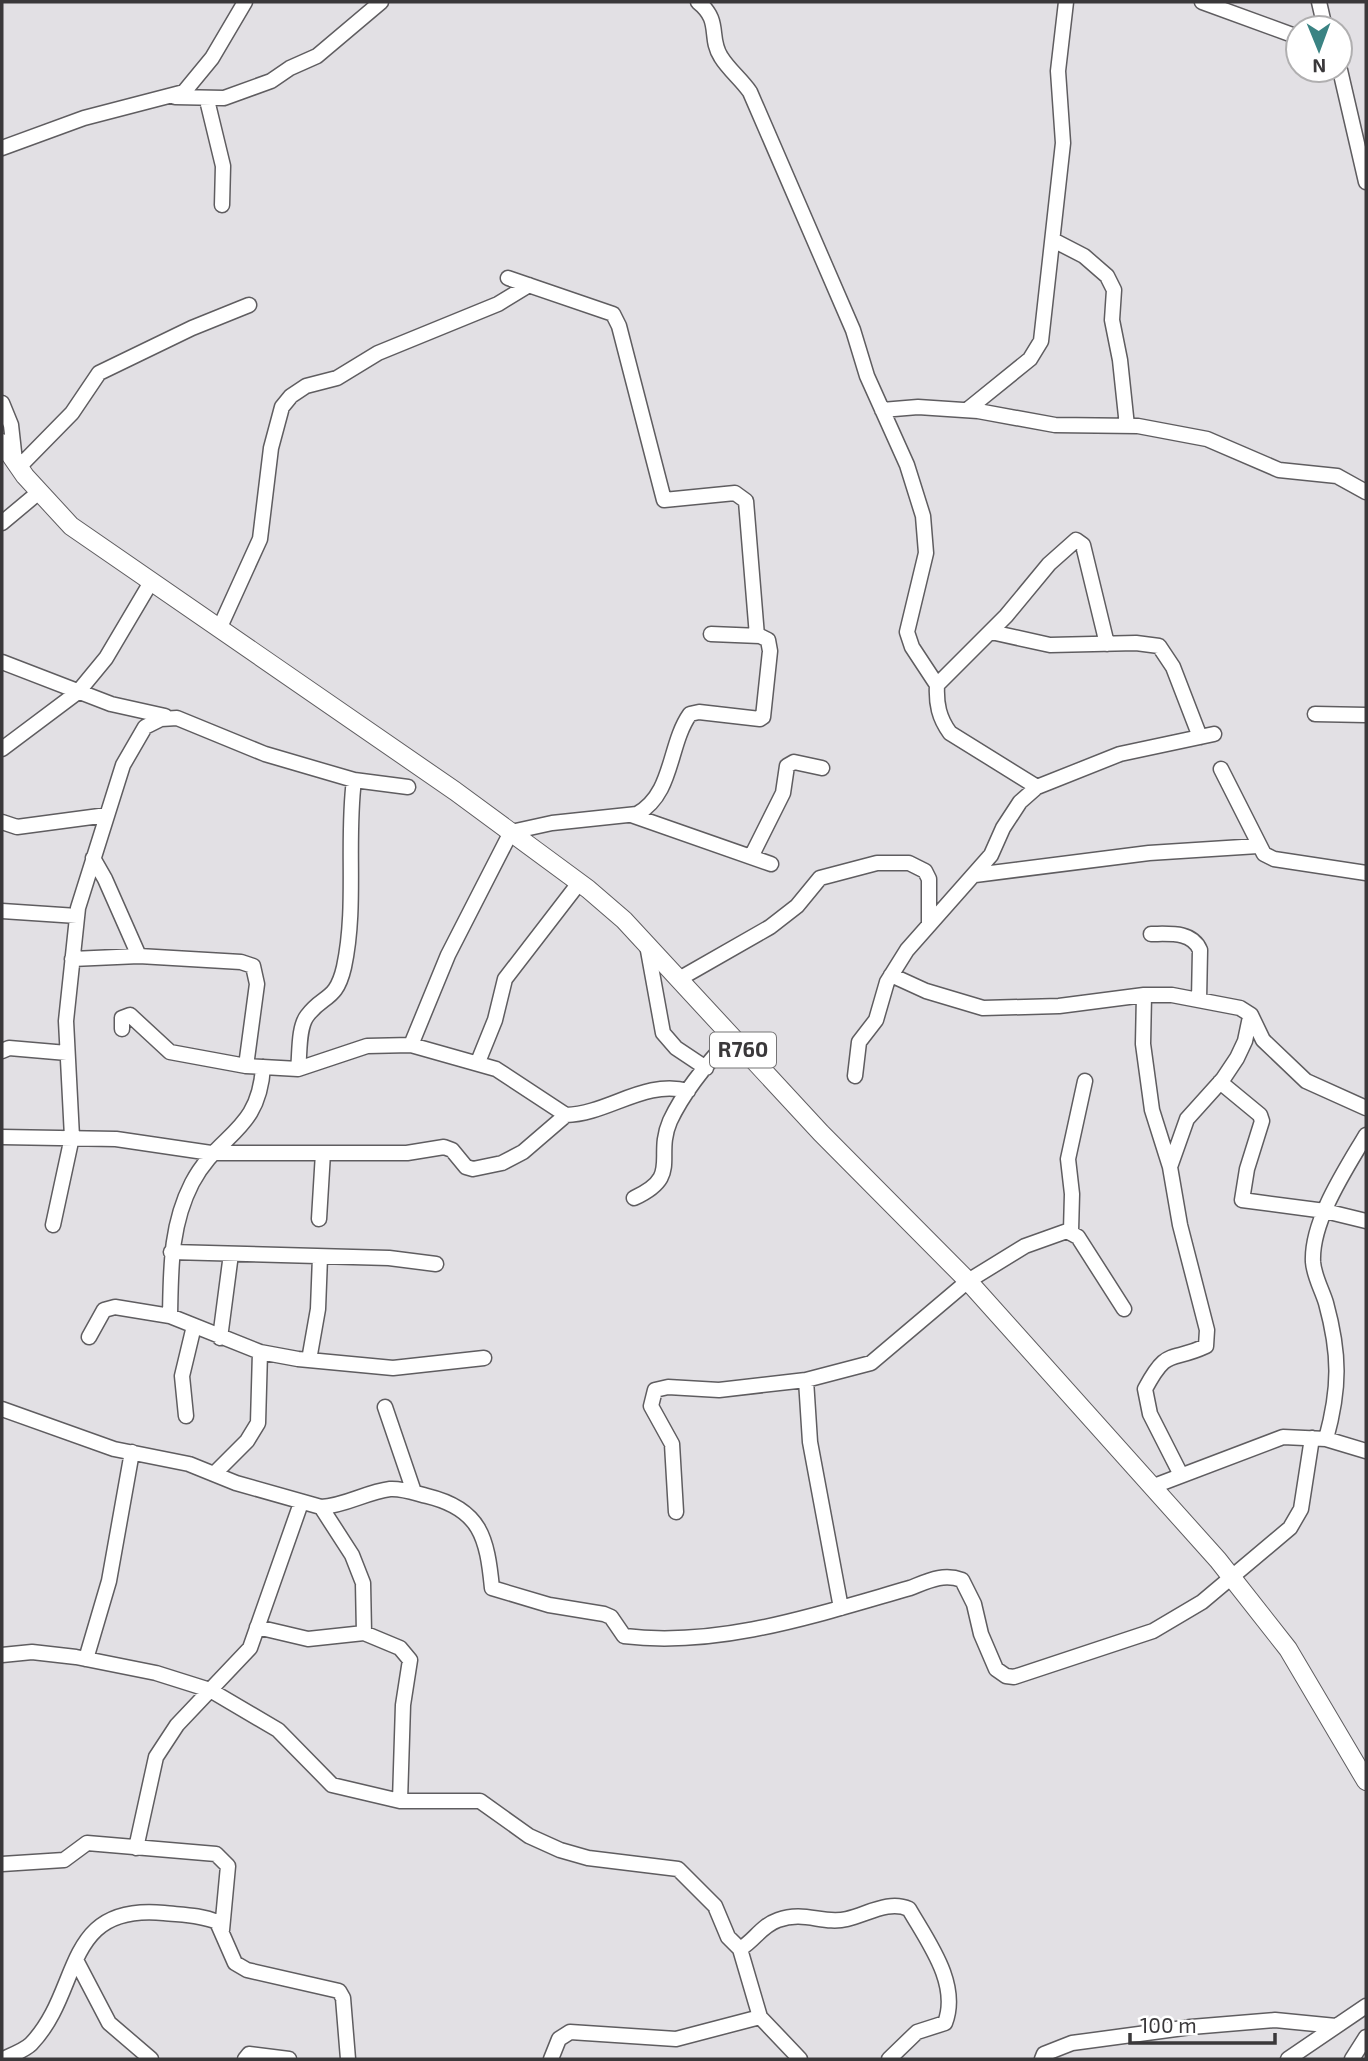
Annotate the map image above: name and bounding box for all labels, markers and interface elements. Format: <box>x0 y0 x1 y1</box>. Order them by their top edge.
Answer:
north arrow <box>1284 14 1354 84</box>
text: N <box>1312 55 1326 78</box>
road number: R760 <box>710 1032 776 1068</box>
scale bar <box>1130 2002 1275 2046</box>
text: 100 m <box>1140 2012 1197 2037</box>

